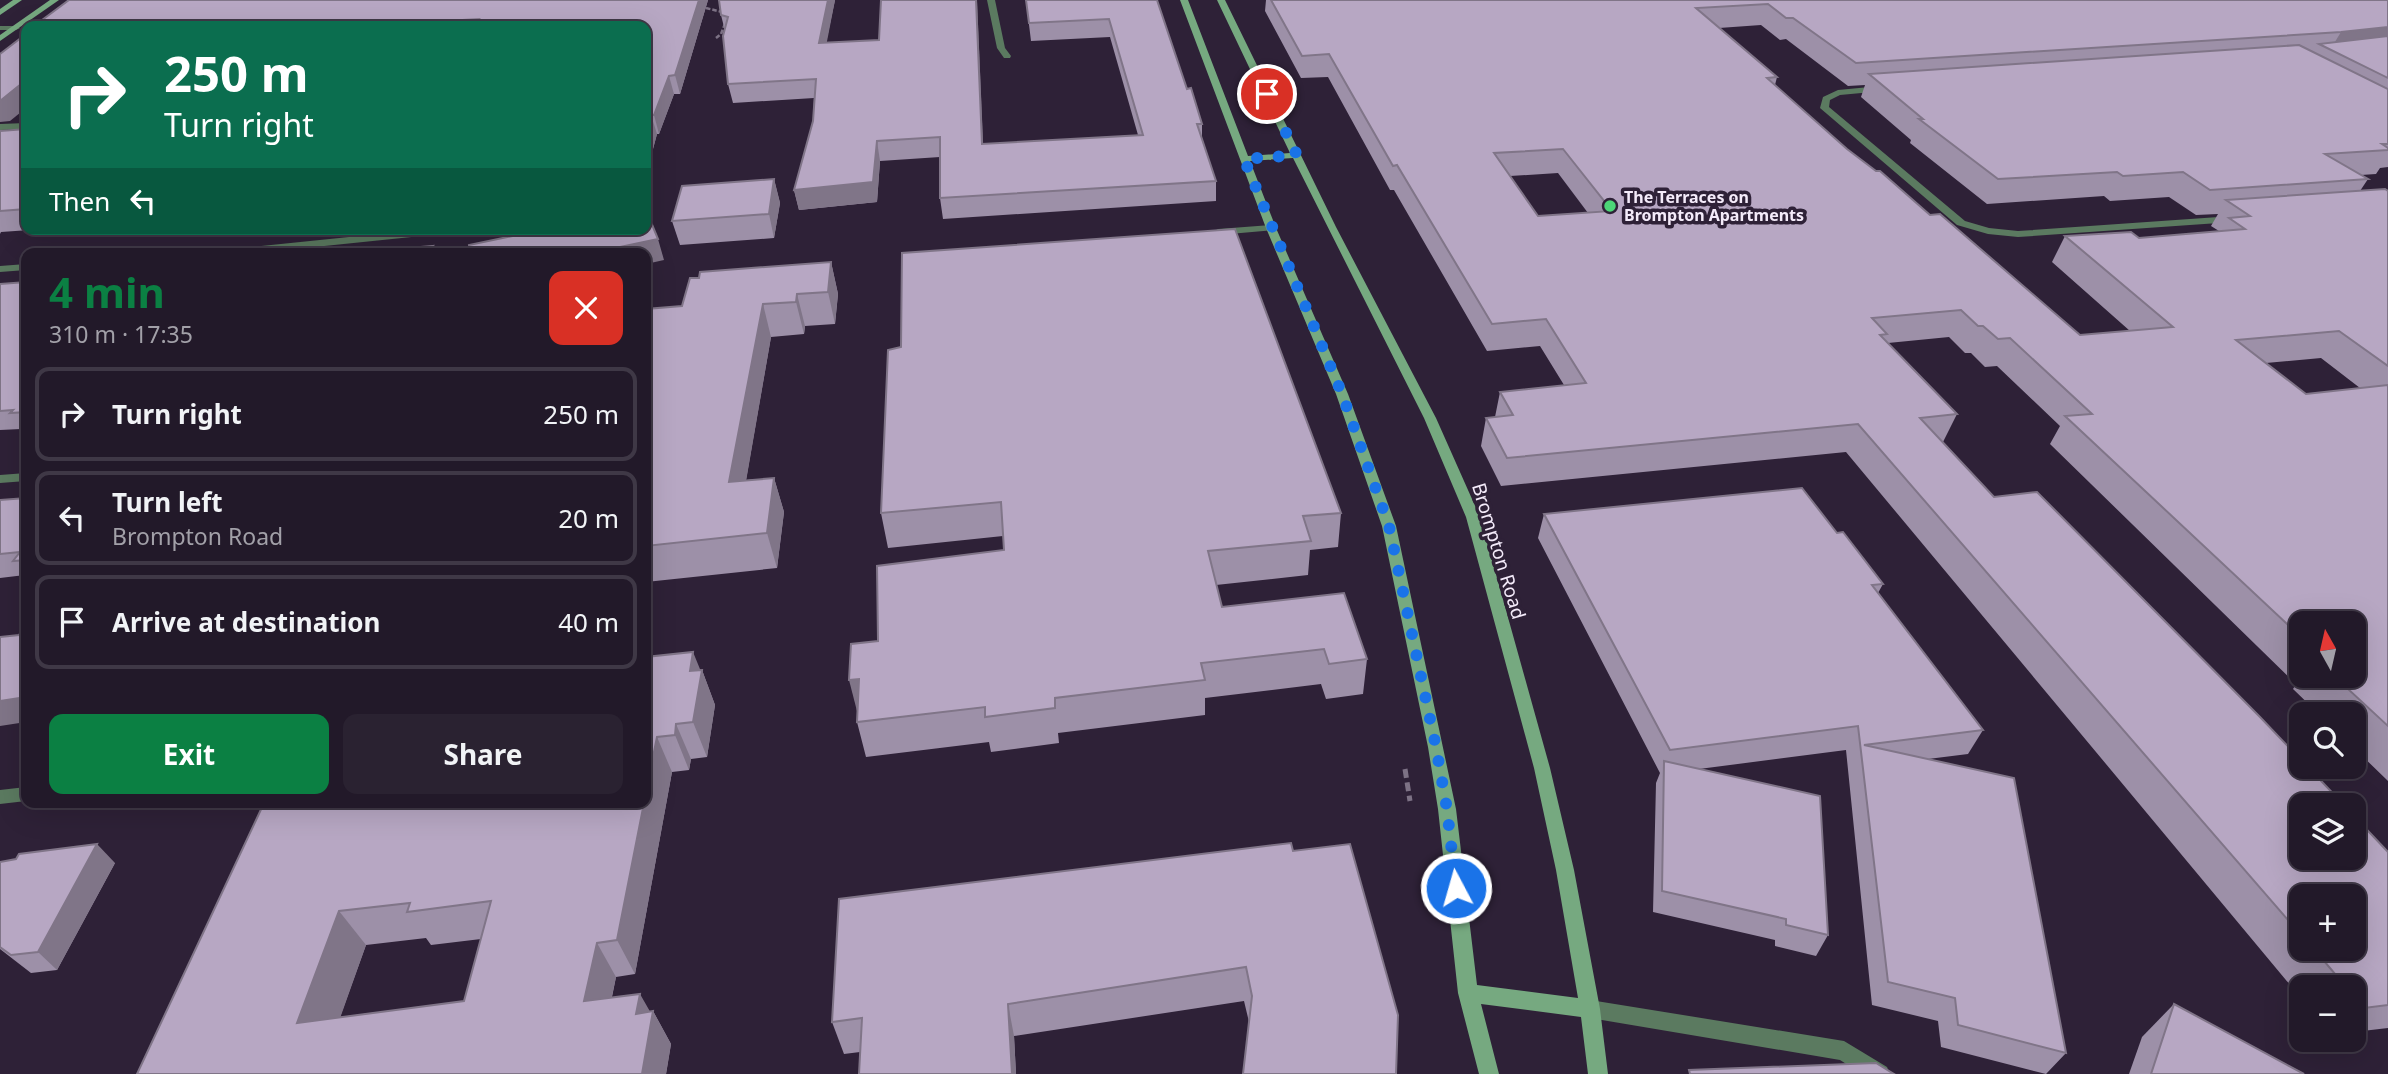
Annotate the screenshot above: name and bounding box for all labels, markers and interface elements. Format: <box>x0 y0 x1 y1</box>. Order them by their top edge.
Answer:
text: 250 m <box>164 40 309 106</box>
icon: right <box>49 49 140 140</box>
pin <box>1237 64 1297 124</box>
icon: arrive <box>1248 75 1286 113</box>
text: Turn right <box>164 103 314 146</box>
icon: left <box>124 182 162 220</box>
text: Then <box>49 183 110 219</box>
place label: The Terraces on Brompton Apartments <box>1624 186 1804 226</box>
marker: The Terraces on Brompton Apartments <box>1602 198 1618 214</box>
text: 4 min <box>49 263 165 320</box>
button: close <box>549 271 623 345</box>
text: 310 m · 17:35 <box>49 318 193 350</box>
icon: right <box>53 395 91 433</box>
text: Turn right <box>112 396 242 432</box>
text: 250 m <box>543 396 619 432</box>
street label: Brompton Road <box>1466 480 1532 622</box>
text: Turn left <box>112 484 223 520</box>
icon: left <box>53 499 91 537</box>
text: 20 m <box>558 500 619 536</box>
text: Brompton Road <box>112 520 283 552</box>
icon: arrive <box>53 603 91 641</box>
text: Arrive at destination <box>112 604 381 640</box>
text: 40 m <box>558 604 619 640</box>
north arrow <box>2289 611 2366 688</box>
map controls <box>2289 611 2366 1052</box>
button: search <box>2289 702 2366 779</box>
button: Exit <box>49 714 329 794</box>
button: Share <box>343 714 623 794</box>
button: layers <box>2289 793 2366 870</box>
position arrow <box>1419 851 1493 925</box>
button: + <box>2289 884 2366 961</box>
button: − <box>2289 975 2366 1052</box>

